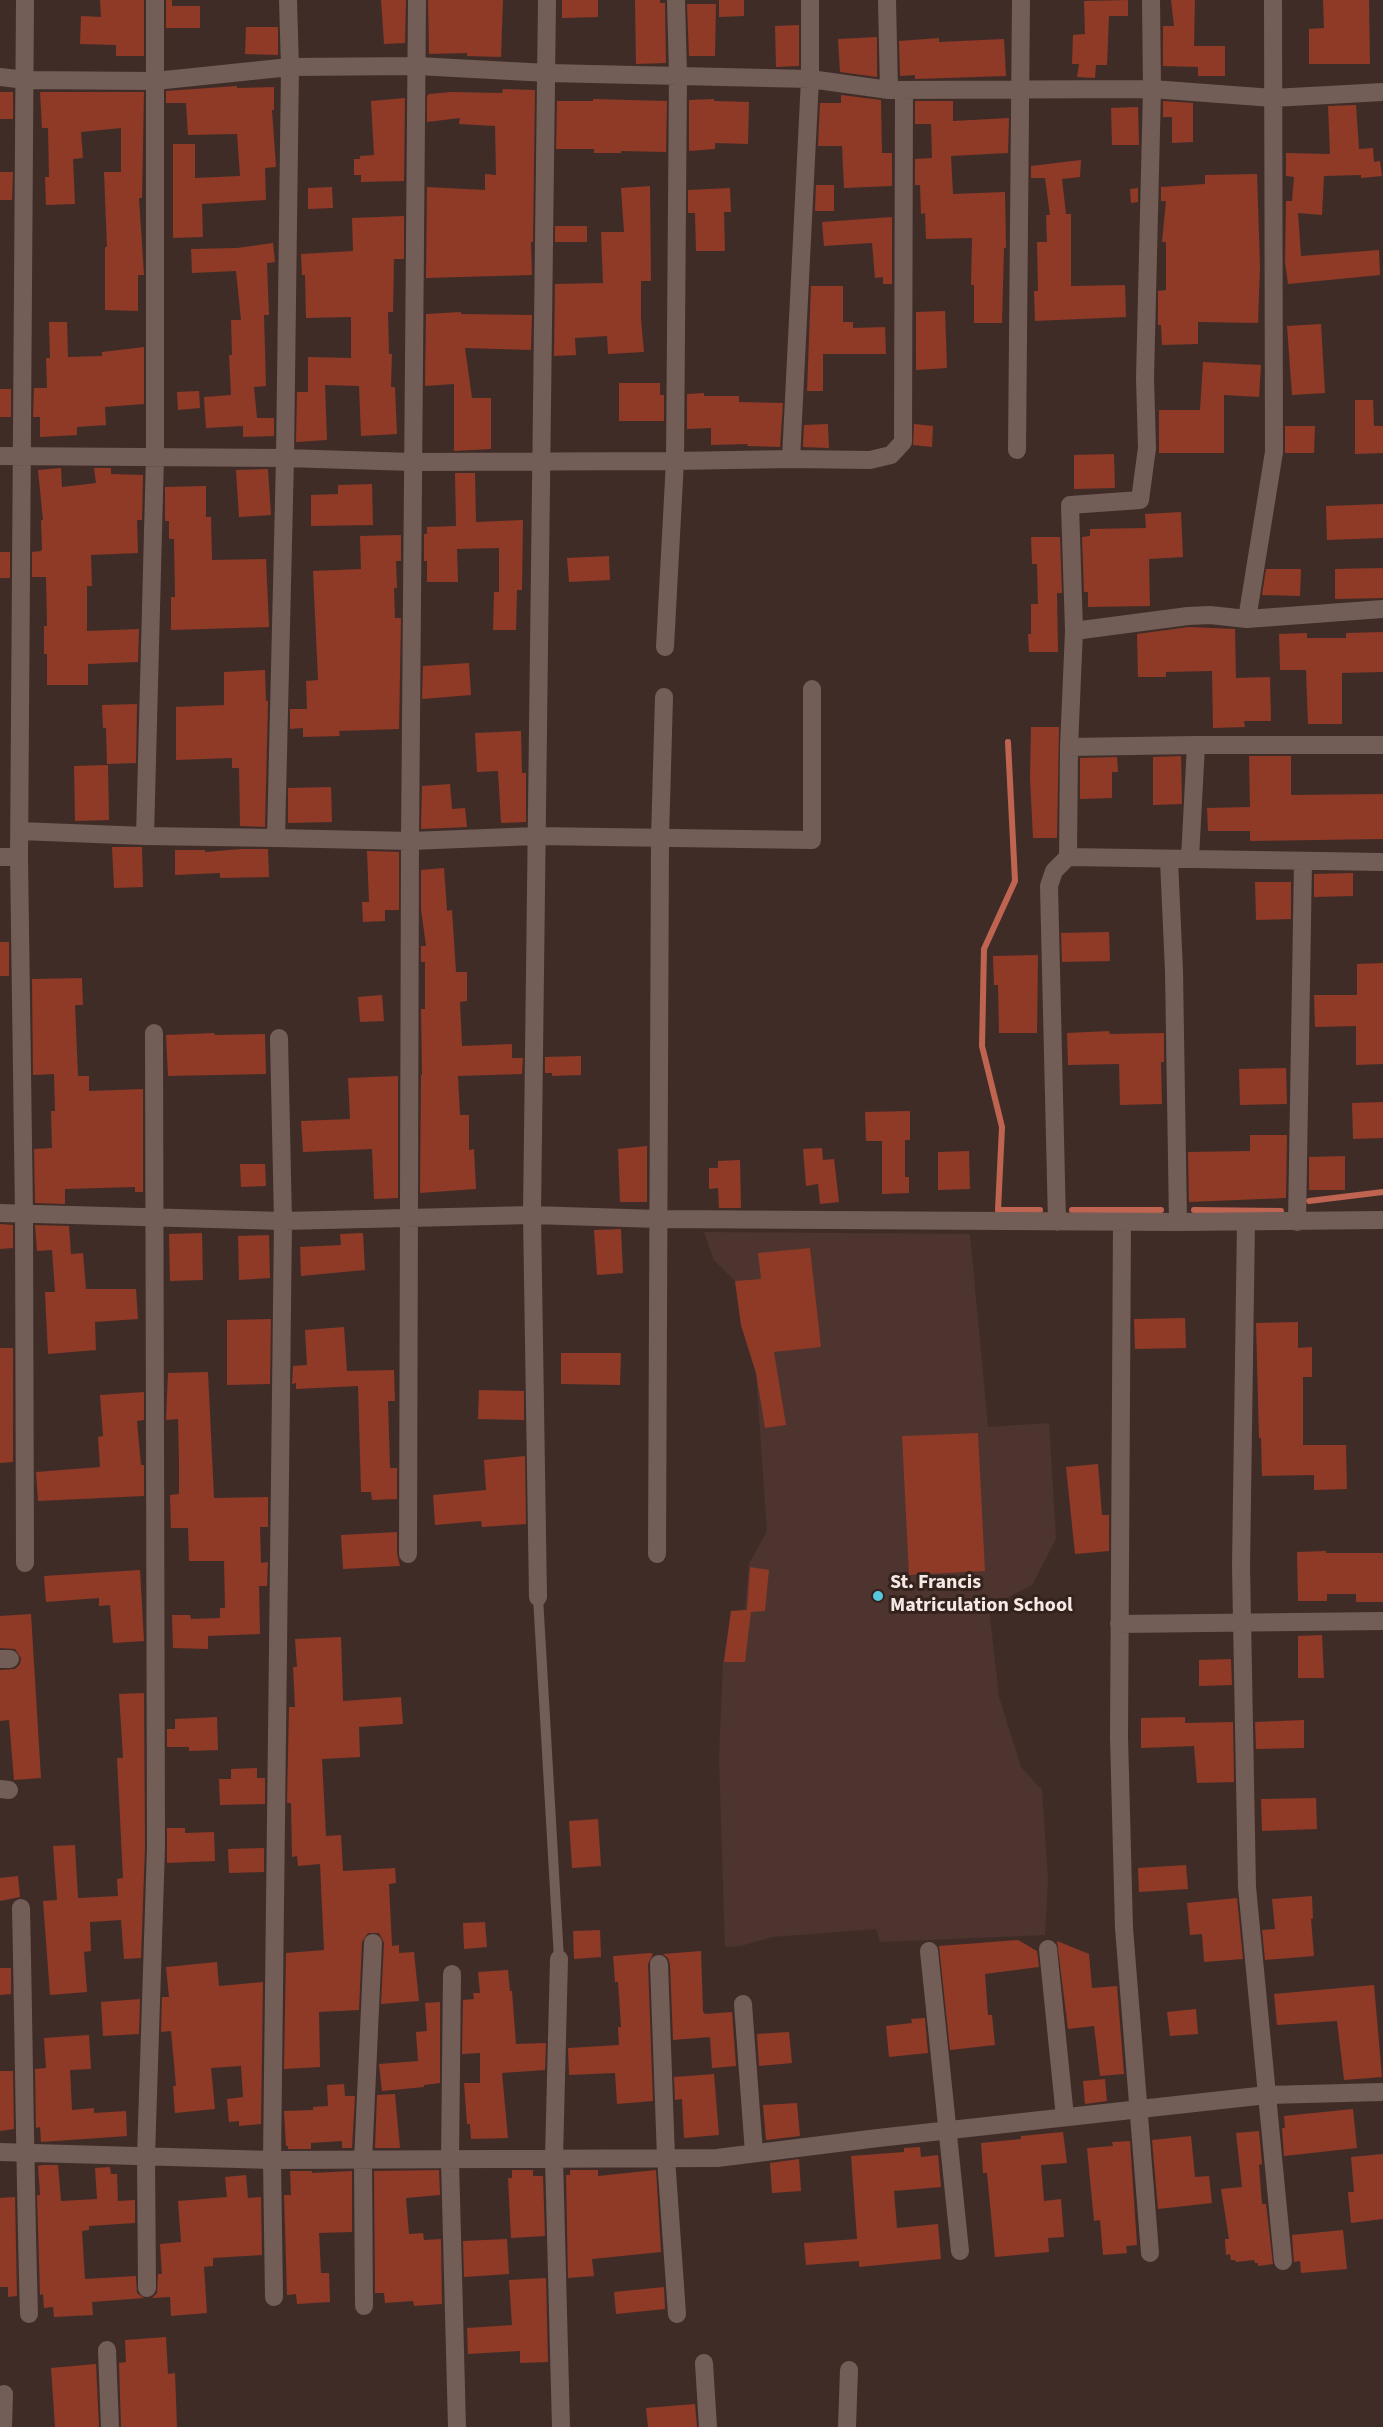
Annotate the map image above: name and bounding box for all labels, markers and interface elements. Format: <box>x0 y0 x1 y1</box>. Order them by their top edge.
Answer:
place label: St. Francis Matriculation School <box>890 1572 1073 1619</box>
marker: St. Francis Matriculation School <box>871 1589 885 1603</box>

